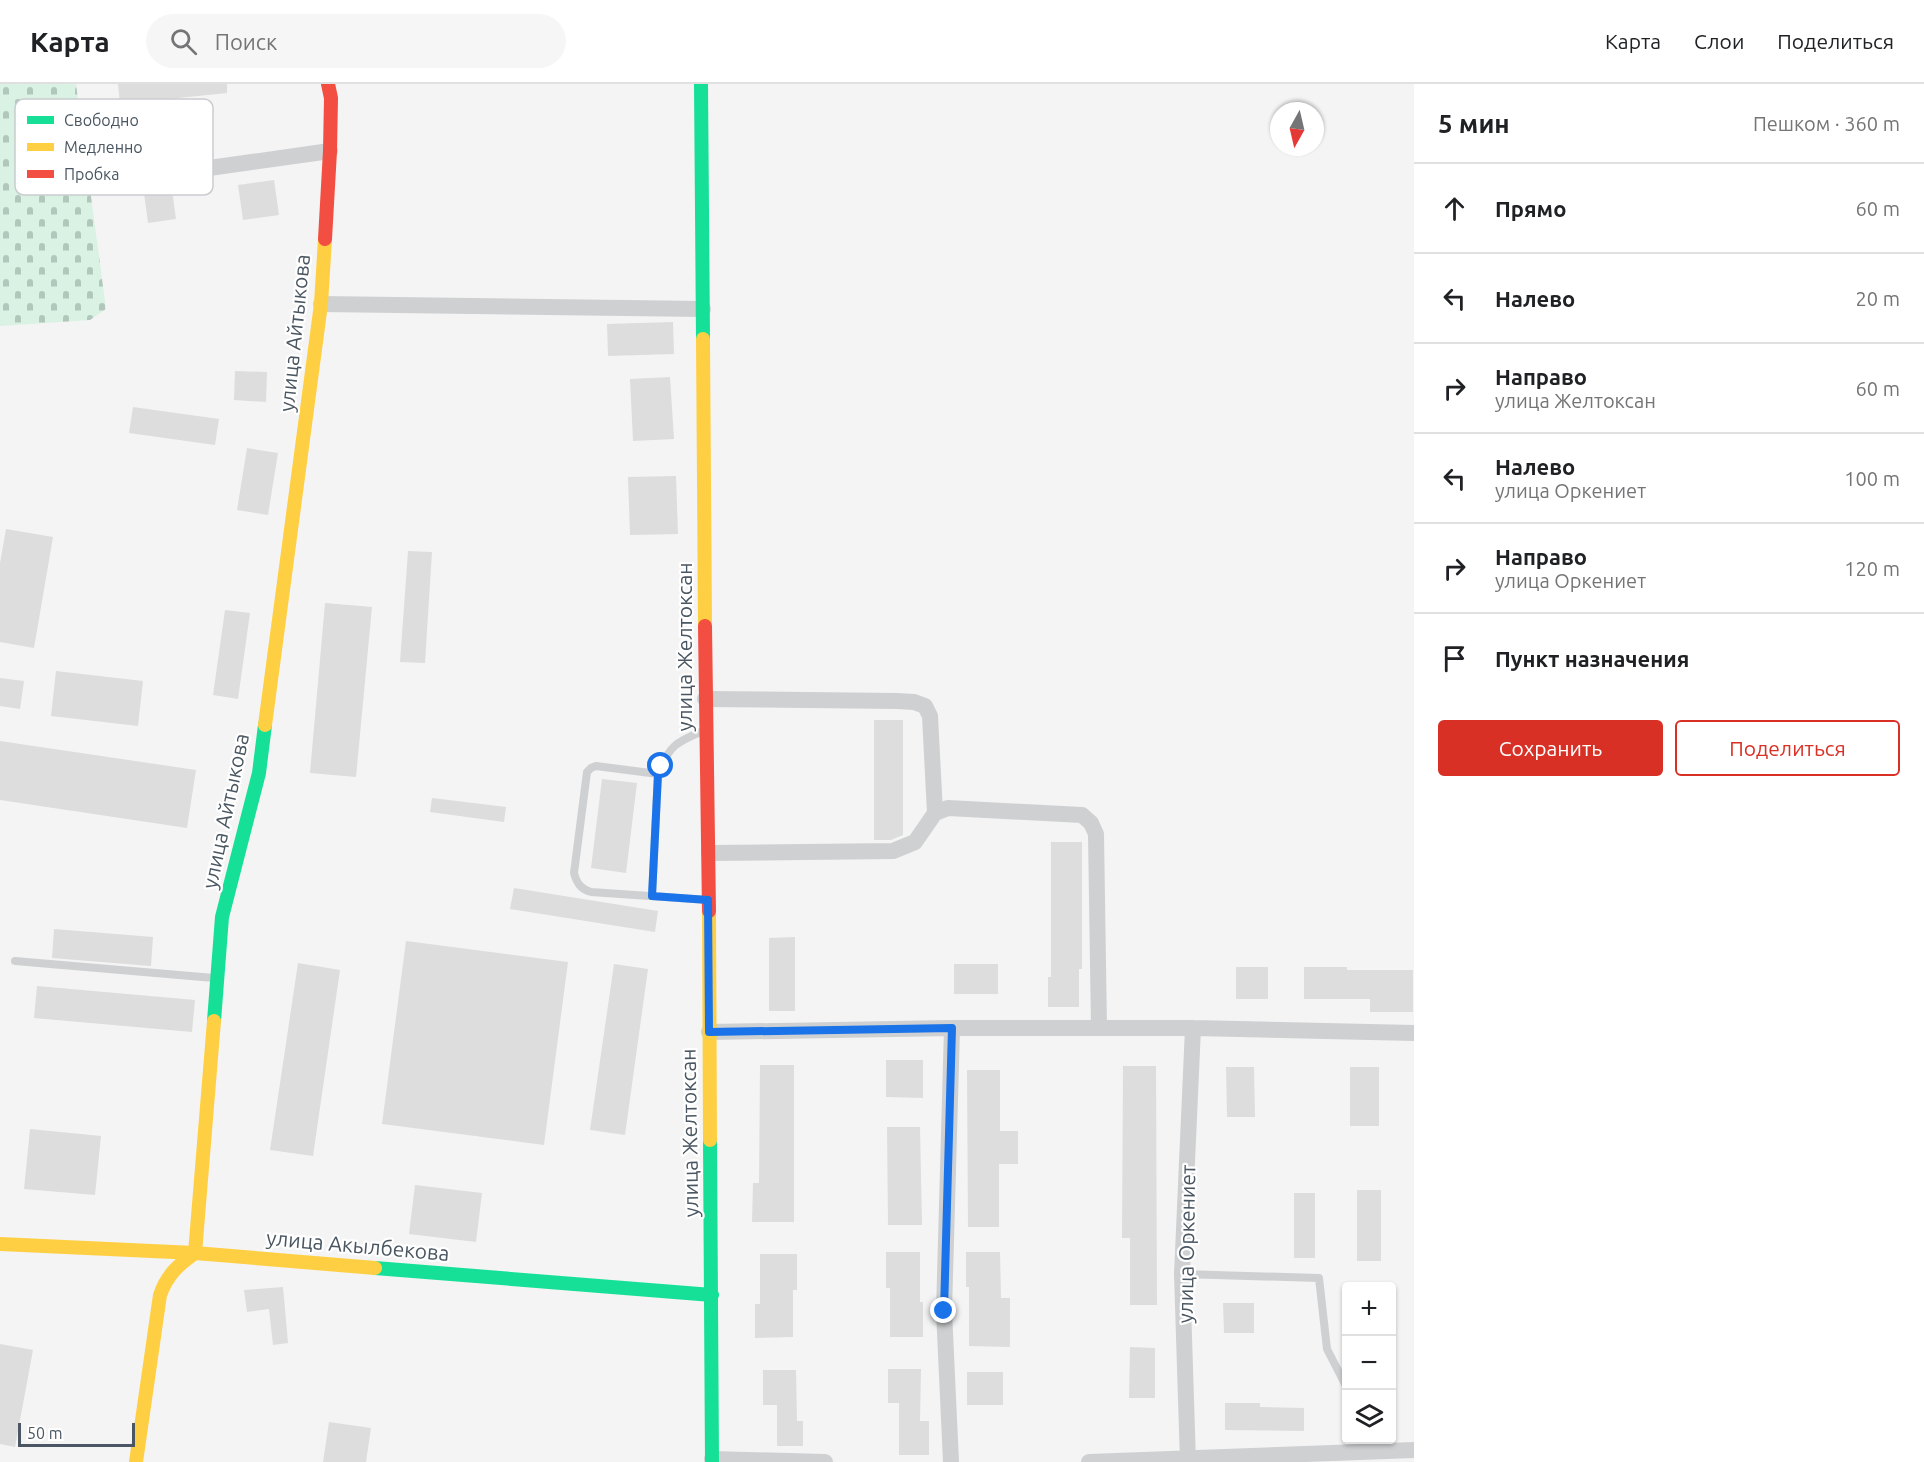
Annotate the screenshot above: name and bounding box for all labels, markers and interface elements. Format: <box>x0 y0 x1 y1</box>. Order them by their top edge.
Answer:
search box <box>146 14 566 68</box>
icon: search <box>167 25 200 58</box>
text: Карта <box>30 26 110 57</box>
text: Поиск <box>215 29 277 54</box>
text: Карта <box>1605 29 1661 53</box>
text: Слои <box>1694 29 1744 53</box>
text: Поделиться <box>1777 29 1894 53</box>
legend <box>15 99 213 195</box>
north arrow <box>1270 102 1324 156</box>
text: 5 мин <box>1438 109 1510 138</box>
text: Свободно <box>64 111 139 129</box>
text: Пешком · 360 m <box>1753 112 1900 135</box>
text: Медленно <box>64 138 143 156</box>
text: Пробка <box>64 165 120 183</box>
icon: ahead <box>1438 192 1471 225</box>
text: Прямо <box>1495 196 1566 221</box>
text: 60 m <box>1856 197 1900 220</box>
street label: улица Айтыкова <box>274 253 314 413</box>
icon: left <box>1438 282 1471 315</box>
text: Налево <box>1495 286 1575 311</box>
text: 20 m <box>1856 287 1900 310</box>
text: Направо <box>1495 364 1587 389</box>
icon: right <box>1438 372 1471 405</box>
text: 60 m <box>1856 377 1900 400</box>
text: улица Желтоксан <box>1495 389 1656 412</box>
text: Налево <box>1495 454 1575 479</box>
icon: left <box>1438 462 1471 495</box>
text: 100 m <box>1844 467 1900 490</box>
text: улица Оркениет <box>1495 479 1646 502</box>
text: Направо <box>1495 544 1587 569</box>
icon: right <box>1438 552 1471 585</box>
text: 120 m <box>1844 557 1900 580</box>
street label: улица Желтоксан <box>672 563 696 731</box>
text: улица Оркениет <box>1495 569 1646 592</box>
icon: arrive <box>1438 642 1471 675</box>
text: Пункт назначения <box>1495 646 1689 671</box>
button: Сохранить <box>1438 720 1663 776</box>
button: Поделиться <box>1675 720 1900 776</box>
street label: улица Айтыкова <box>197 731 253 891</box>
route start <box>647 752 673 778</box>
street label: улица Желтоксан <box>676 1048 702 1218</box>
street label: улица Оркениет <box>1173 1164 1199 1323</box>
street label: улица Акылбекова <box>265 1225 451 1265</box>
map controls <box>1342 1282 1396 1444</box>
button: + <box>1342 1282 1396 1336</box>
route end <box>930 1297 956 1323</box>
button: − <box>1342 1336 1396 1390</box>
button: layers <box>1342 1390 1396 1444</box>
scale bar <box>18 1420 135 1448</box>
text: 50 m <box>27 1424 63 1442</box>

